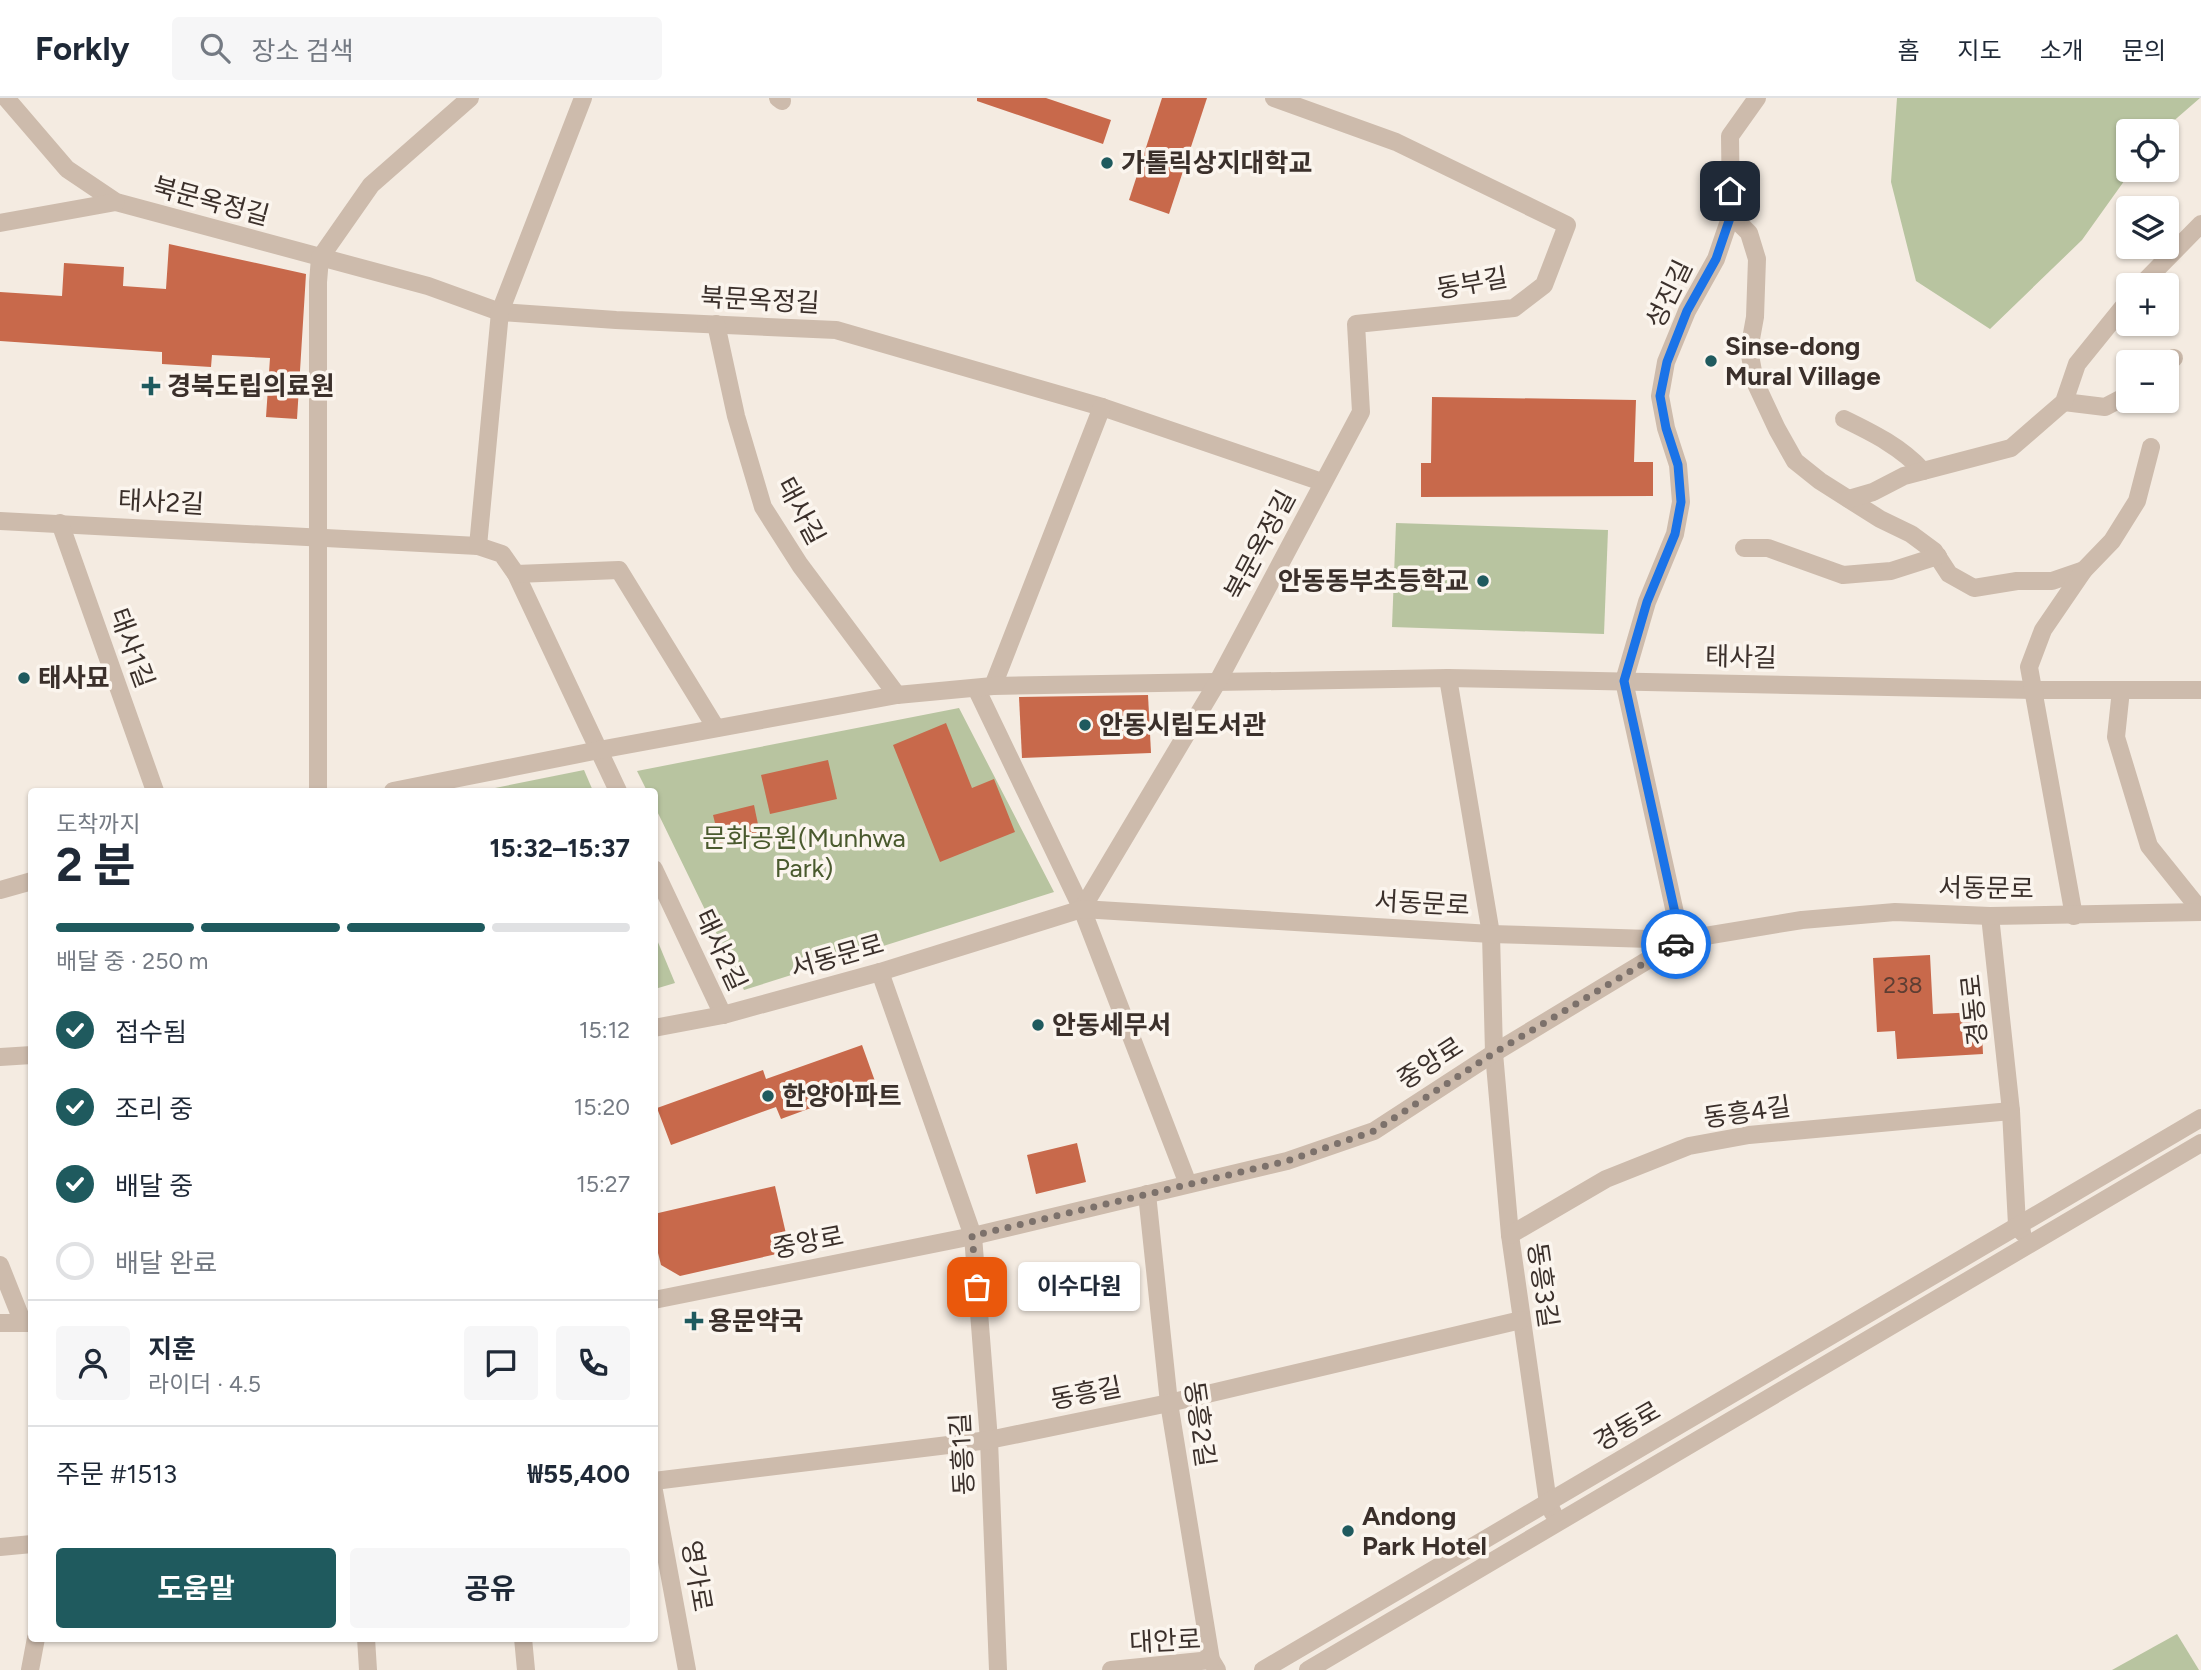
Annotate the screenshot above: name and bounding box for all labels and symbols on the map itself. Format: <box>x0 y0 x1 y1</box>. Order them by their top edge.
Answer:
place label: 가톨릭상지대학교 <box>1121 147 1312 179</box>
marker: 가톨릭상지대학교 <box>1099 155 1115 171</box>
pin <box>1700 161 1760 221</box>
street label: 북문옥정길 <box>149 170 273 232</box>
street label: 성진길 <box>1639 255 1699 333</box>
street label: 동부길 <box>1434 261 1510 305</box>
street label: 북문옥정길 <box>699 281 821 319</box>
place label: Sinse-dong Mural Village <box>1725 330 1881 392</box>
marker: Sinse-dong Mural Village <box>1703 353 1719 369</box>
place label: 경북도립의료원 <box>167 370 334 402</box>
marker: 경북도립의료원 <box>141 376 161 396</box>
street label: 태사길 <box>770 472 832 550</box>
street label: 태사2길 <box>117 484 205 520</box>
street label: 북문옥정길 <box>1218 485 1302 605</box>
place label: 안동동부초등학교 <box>1278 565 1469 597</box>
marker: 안동동부초등학교 <box>1475 573 1491 589</box>
street label: 태사1길 <box>103 604 161 692</box>
street label: 태사길 <box>1705 640 1777 674</box>
place label: 태사묘 <box>38 662 110 694</box>
marker: 태사묘 <box>16 670 32 686</box>
place label: 안동시립도서관 <box>1099 709 1267 741</box>
marker: 안동시립도서관 <box>1077 717 1093 733</box>
park label: 문화공원(Munhwa Park) <box>702 822 906 884</box>
street label: 서동문로 <box>1938 871 2034 905</box>
street label: 서동문로 <box>1373 885 1471 921</box>
street label: 태사2길 <box>688 904 754 996</box>
courier <box>1641 909 1711 979</box>
street label: 서동문로 <box>787 927 887 985</box>
house number: 238 <box>1883 971 1923 999</box>
street label: 경동로 <box>1954 973 1994 1047</box>
place label: 안동세무서 <box>1052 1009 1172 1041</box>
marker: 안동세무서 <box>1030 1017 1046 1033</box>
street label: 중앙로 <box>1391 1030 1469 1096</box>
place label: 한양아파트 <box>782 1080 902 1112</box>
marker: 한양아파트 <box>760 1088 776 1104</box>
street label: 동흥4길 <box>1701 1090 1793 1134</box>
street label: 중앙로 <box>770 1219 846 1265</box>
street label: 동흥3길 <box>1521 1240 1565 1330</box>
pin <box>947 1257 1007 1317</box>
callout: 이수다원 <box>1019 1262 1142 1312</box>
place label: 용문약국 <box>708 1305 804 1337</box>
marker: 용문약국 <box>686 1313 702 1329</box>
street label: 동흥길 <box>1048 1370 1124 1416</box>
street label: 동흥2길 <box>1178 1379 1222 1469</box>
street label: 경동로 <box>1588 1394 1666 1458</box>
street label: 동흥1길 <box>944 1412 980 1496</box>
place label: Andong Park Hotel <box>1362 1500 1487 1562</box>
marker: Andong Park Hotel <box>1340 1523 1356 1539</box>
street label: 영가로 <box>675 1538 719 1614</box>
street label: 대안로 <box>1128 1623 1202 1659</box>

